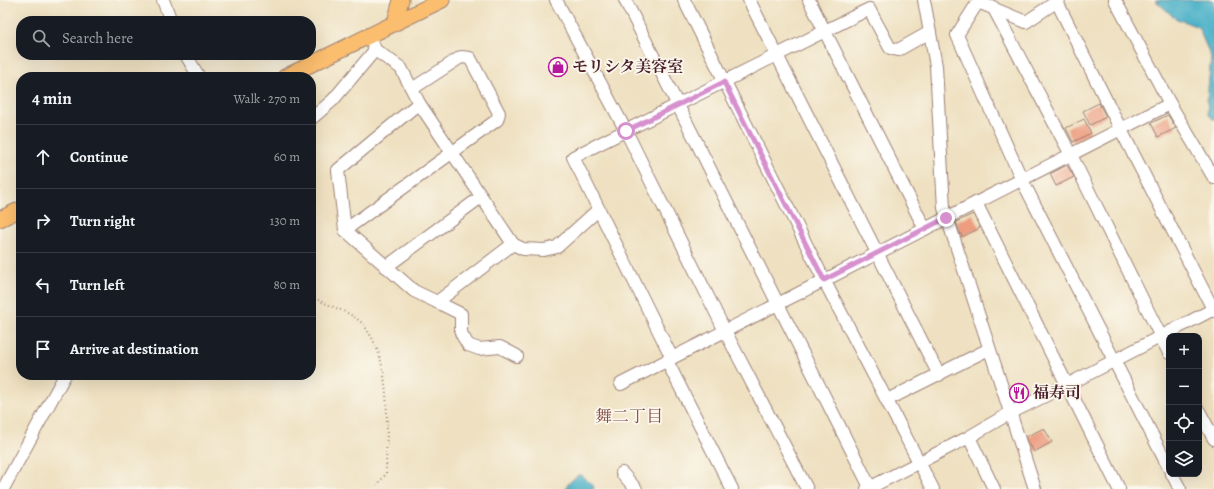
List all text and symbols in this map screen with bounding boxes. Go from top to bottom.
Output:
search box [16,16,316,60]
icon: search [30,27,52,49]
text: Search here [62,28,133,48]
shop icon: モリシタ美容室 [547,56,569,78]
place label: モリシタ美容室 [572,56,683,78]
text: 4 min [32,87,72,110]
text: Walk · 270 m [234,90,300,107]
route start [617,122,635,140]
icon: ahead [32,146,54,168]
text: Continue [70,147,128,167]
text: 60 m [274,148,300,165]
route end [937,209,955,227]
icon: right [32,210,54,232]
text: Turn right [70,211,135,231]
text: 130 m [270,212,300,229]
icon: left [32,274,54,296]
text: Turn left [70,275,125,295]
text: 80 m [273,276,300,293]
map controls [1166,333,1202,477]
button: + [1166,333,1202,369]
icon: arrive [32,338,54,360]
text: Arrive at destination [70,339,199,359]
button: − [1166,369,1202,405]
restaurant icon: 福寿司 [1008,382,1030,404]
place label: 福寿司 [1032,382,1081,404]
district label: 舞二丁目 [595,405,663,428]
button: locate [1166,405,1202,441]
button: layers [1166,441,1202,477]

